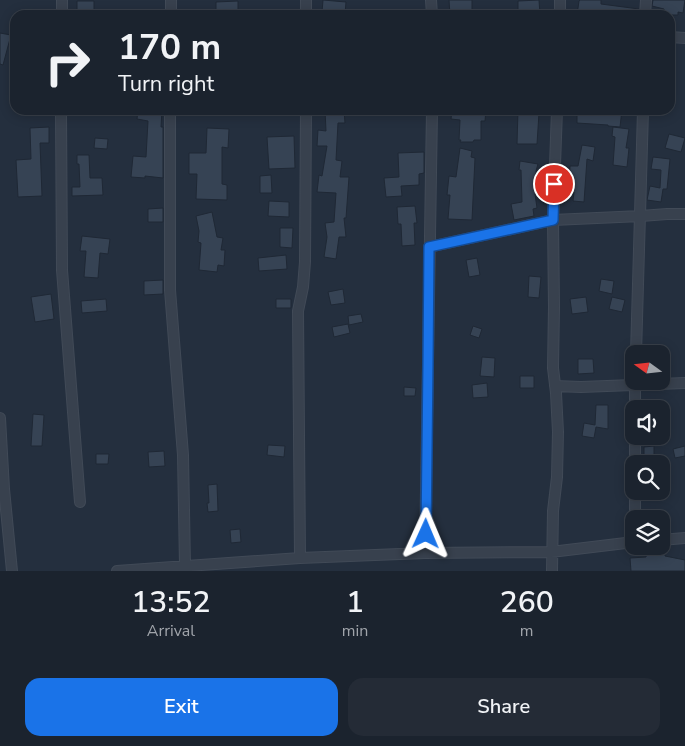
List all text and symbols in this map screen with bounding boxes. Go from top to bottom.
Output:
text: 170 m [118,24,221,71]
icon: right [35,30,100,95]
text: Turn right [118,69,214,99]
pin [533,163,575,205]
icon: arrive [540,170,568,198]
north arrow [625,345,670,390]
map controls [625,345,670,555]
button: sound [625,400,670,445]
button: search [625,455,670,500]
position arrow [399,507,451,559]
button: layers [625,510,670,555]
text: 13:52 [131,582,210,623]
text: 1 [346,582,364,623]
text: 260 [500,582,554,623]
text: Arrival [147,620,195,642]
text: min [342,620,368,642]
text: m [520,620,534,642]
button: Exit [25,678,338,736]
button: Share [348,678,660,736]

